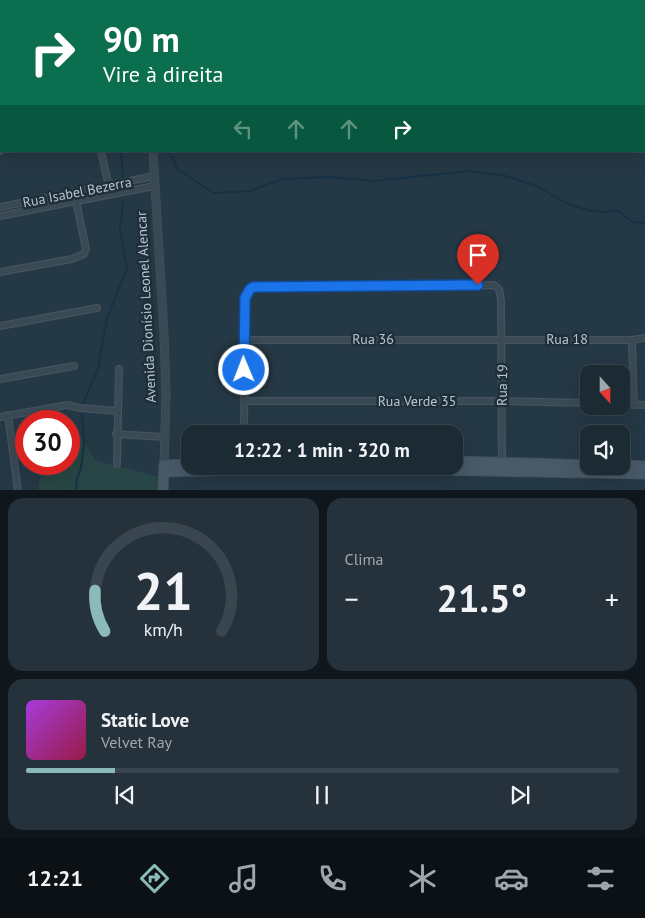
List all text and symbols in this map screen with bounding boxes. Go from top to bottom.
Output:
text: 90 m [103,16,180,62]
icon: right [20,20,85,85]
text: Vire à direita [103,60,223,88]
icon: left [229,115,257,143]
icon: ahead [282,115,310,143]
icon: ahead [335,115,363,143]
icon: right [388,115,416,143]
street label: Rua Isabel Bezerra [21,173,133,211]
street label: Avenida Dionísio Leonel Alencar [132,211,160,403]
pin [457,234,499,285]
icon: arrive [464,241,492,269]
street label: Rua 36 [352,330,394,348]
street label: Rua 18 [546,330,588,348]
position arrow [217,343,269,395]
street label: Rua 19 [493,364,511,406]
north arrow [580,365,630,415]
map controls [580,365,630,475]
street label: Rua Verde 35 [378,392,456,410]
speed limit sign: 30 [15,410,80,475]
button: sound [580,425,630,475]
text: 12:22 · 1 min · 320 m [234,438,410,462]
text: Clima [345,549,384,569]
text: 21 [134,557,193,624]
text: 21.5° [436,573,527,622]
text: − [345,580,359,617]
text: + [605,580,619,617]
text: km/h [144,618,183,641]
text: Static Love [101,708,189,732]
text: Velvet Ray [101,732,172,752]
icon: previous [111,781,139,809]
icon: pause [308,781,336,809]
icon: next [506,781,534,809]
icon: directions [137,861,172,896]
icon: music [226,861,261,896]
icon: phone [315,861,350,896]
icon: climate [405,861,440,896]
icon: car [494,861,529,896]
icon: filters [583,861,618,896]
text: 12:21 [27,864,83,892]

